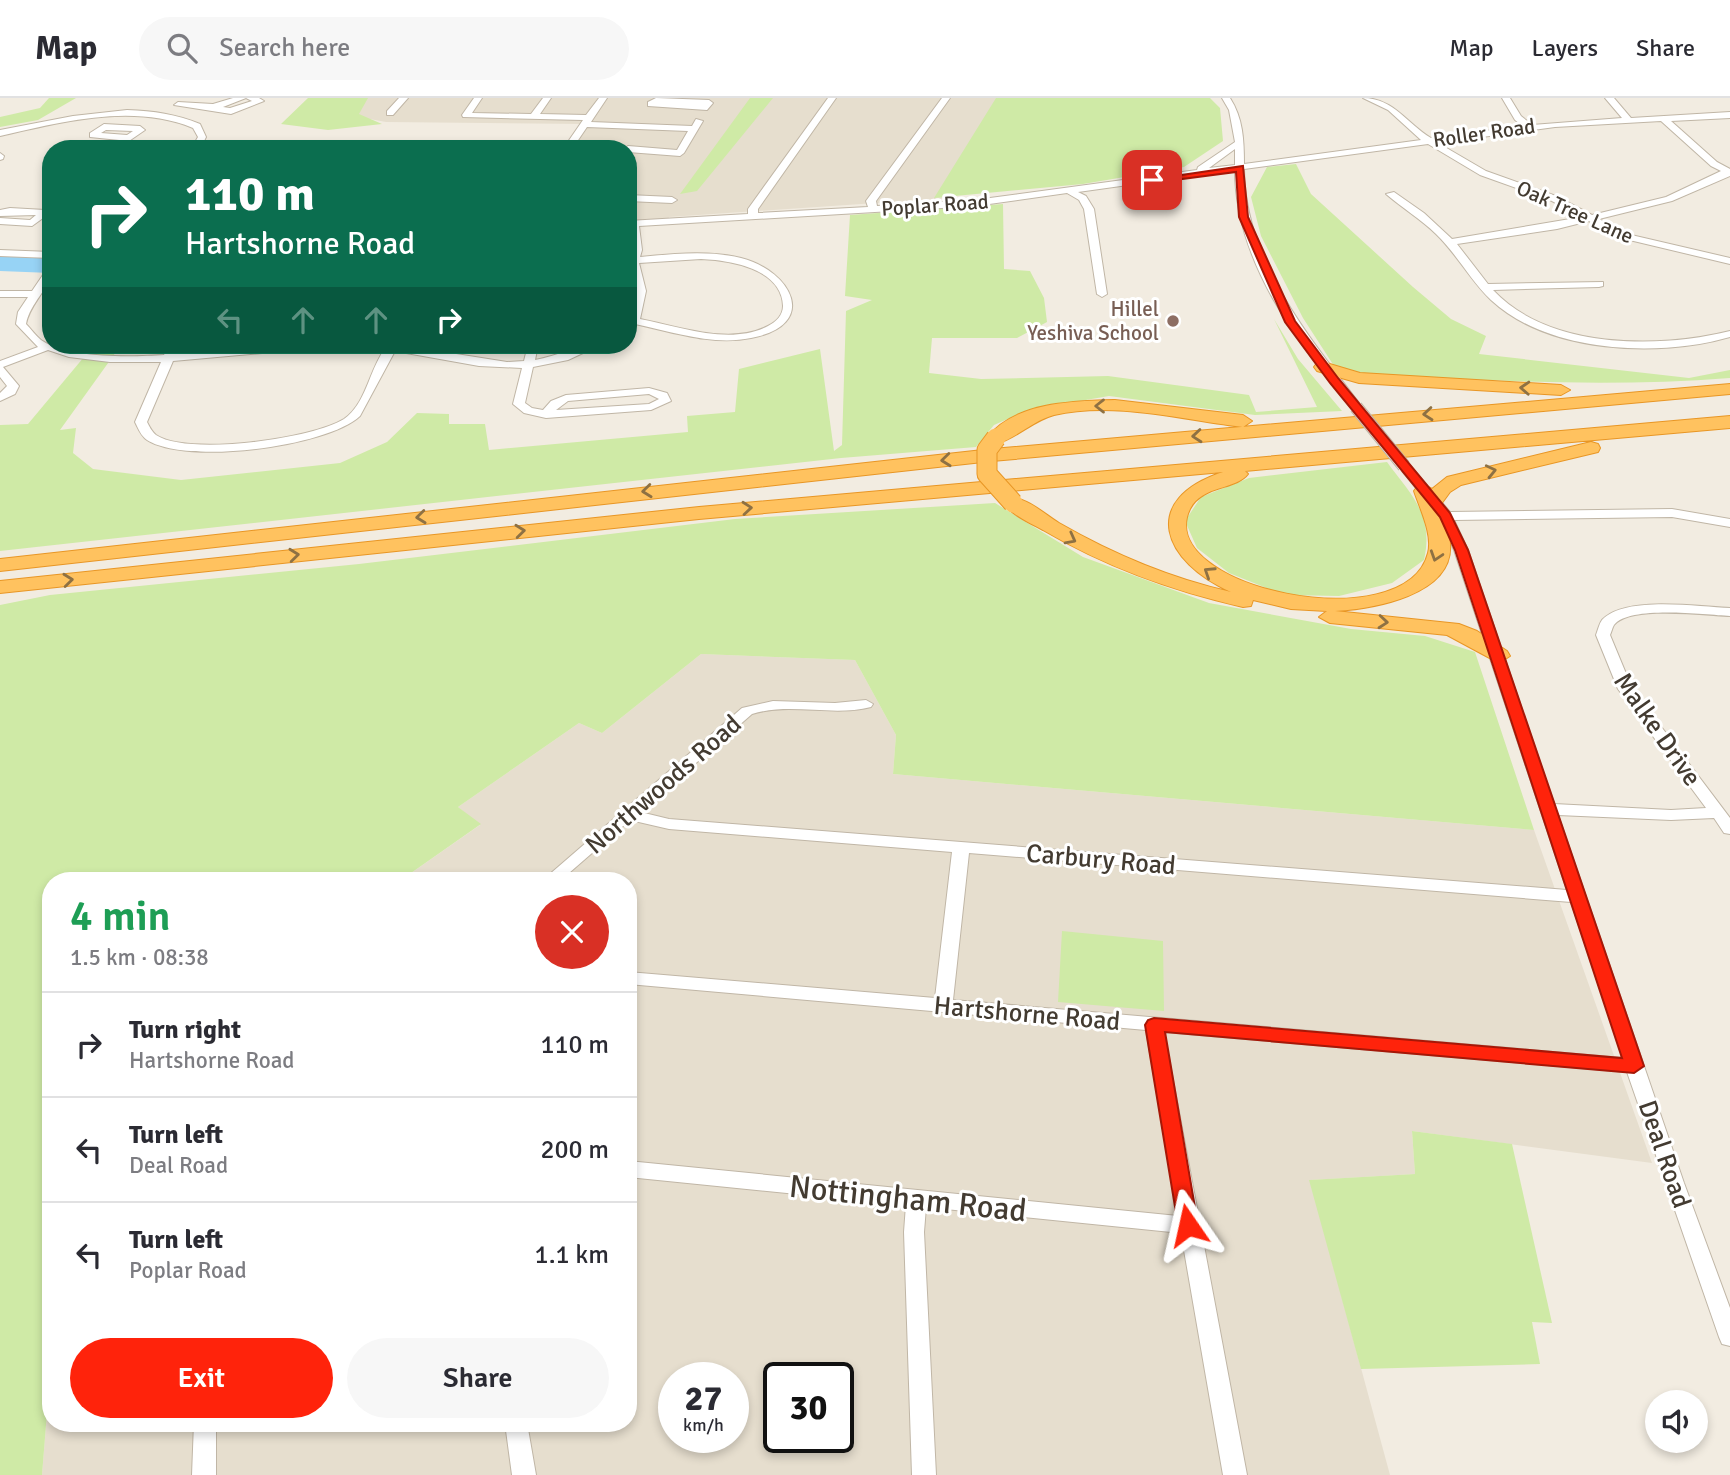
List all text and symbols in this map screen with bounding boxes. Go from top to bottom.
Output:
search box [139,17,629,80]
text: Map [35,28,97,69]
icon: search [163,29,201,67]
text: Search here [219,32,350,64]
text: Map [1449,33,1494,63]
text: Layers [1532,33,1598,63]
text: Share [1636,33,1695,63]
street label: Roller Road [1431,113,1537,153]
pin [1122,150,1182,210]
icon: arrive [1133,161,1171,199]
text: 110 m [185,164,315,224]
icon: right [70,168,161,259]
street label: Oak Tree Lane [1513,175,1637,249]
street label: Poplar Road [880,188,990,222]
text: Hartshorne Road [185,224,415,263]
place label: Hillel Yeshiva School [1027,296,1159,346]
icon: left [211,301,249,339]
icon: ahead [284,301,322,339]
icon: ahead [357,301,395,339]
icon: right [430,301,468,339]
marker: Hillel Yeshiva School [1165,313,1181,329]
one-way arrow [1520,381,1531,396]
one-way arrow [1094,398,1104,414]
one-way arrow [1423,406,1434,421]
one-way arrow [1192,428,1203,443]
one-way arrow [941,452,952,467]
one-way arrow [1485,465,1497,480]
one-way arrow [641,484,653,499]
one-way arrow [741,501,752,516]
one-way arrow [415,509,426,524]
one-way arrow [515,524,526,539]
one-way arrow [1064,531,1076,544]
one-way arrow [288,548,300,563]
one-way arrow [1430,550,1444,562]
one-way arrow [1204,568,1217,581]
one-way arrow [63,573,74,588]
one-way arrow [1378,614,1389,629]
street label: Malke Drive [1606,667,1708,793]
street label: Northwoods Road [579,708,748,861]
street label: Carbury Road [1025,838,1177,882]
text: 4 min [70,891,171,942]
button: close [535,895,609,969]
text: 1.5 km · 08:38 [70,943,209,972]
street label: Hartshorne Road [932,990,1122,1038]
text: Turn right [129,1014,241,1046]
icon: right [70,1026,108,1064]
text: 110 m [540,1029,609,1061]
text: Hartshorne Road [129,1046,295,1075]
street label: Deal Road [1631,1096,1697,1213]
text: Turn left [129,1119,223,1151]
icon: left [70,1131,108,1169]
text: 200 m [540,1134,609,1166]
text: Deal Road [129,1151,228,1180]
street label: Nottingham Road [787,1167,1029,1230]
position arrow [1151,1188,1225,1262]
text: Turn left [129,1224,223,1256]
icon: left [70,1236,108,1274]
text: 1.1 km [535,1239,609,1271]
text: Poplar Road [129,1256,247,1285]
button: Exit [70,1338,333,1418]
button: Share [347,1338,609,1418]
speed limit sign: 30 [763,1362,854,1453]
text: 27 [685,1377,722,1420]
map controls [1645,1390,1708,1453]
button: sound [1645,1390,1708,1453]
text: km/h [683,1414,724,1436]

